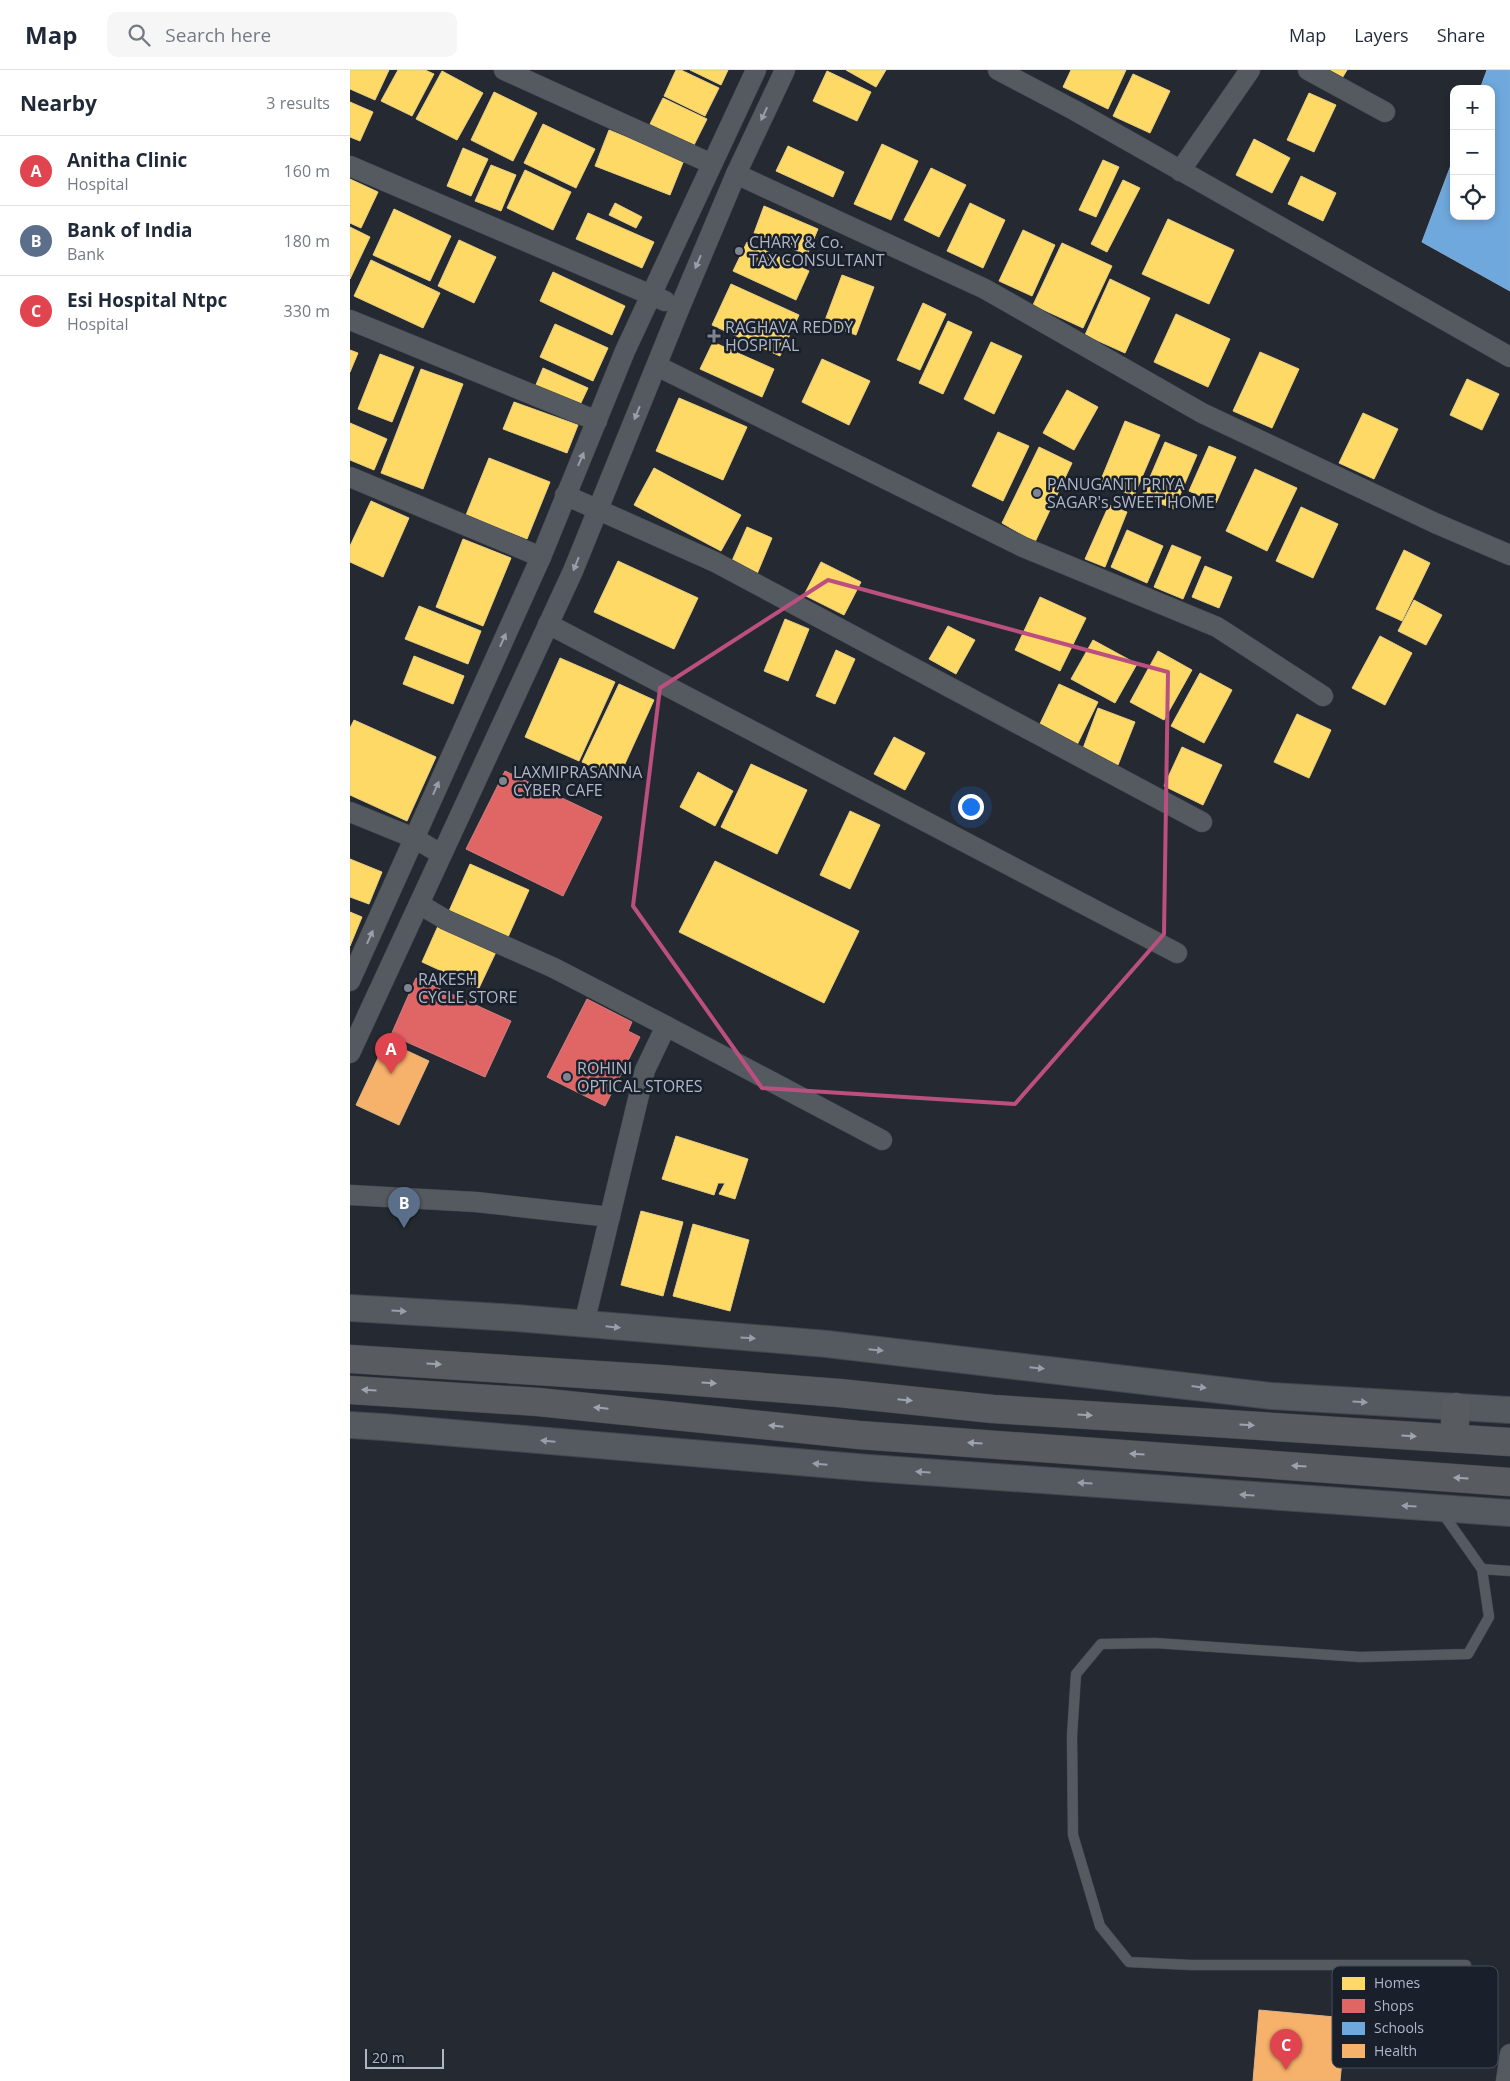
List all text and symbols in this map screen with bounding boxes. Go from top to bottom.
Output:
search box [107,12,457,57]
text: Map [25,18,77,51]
icon: search [125,21,153,49]
text: Search here [165,22,271,48]
text: Map [1289,23,1326,47]
text: Layers [1354,23,1409,47]
text: Share [1437,23,1485,47]
map controls [1450,85,1495,220]
button: + [1450,85,1495,130]
text: Nearby [20,89,97,117]
text: 3 results [266,92,330,114]
one-way arrow [760,107,768,121]
button: − [1450,130,1495,175]
text: Anitha Clinic [67,147,187,173]
text: A [30,160,42,182]
text: 160 m [284,160,330,182]
text: Hospital [67,173,129,195]
button: locate [1450,175,1495,220]
text: Bank of India [67,217,193,243]
text: B [31,230,41,252]
text: 180 m [284,230,330,252]
place label: CHARY & Co. TAX CONSULTANT [749,231,885,271]
text: Bank [67,243,104,265]
marker: CHARY & Co. TAX CONSULTANT [733,245,745,257]
one-way arrow [694,255,702,270]
text: Esi Hospital Ntpc [67,287,227,313]
text: C [31,300,41,322]
text: 330 m [284,300,330,322]
text: Hospital [67,313,129,335]
place label: RAGHAVA REDDY HOSPITAL [725,316,853,356]
marker: RAGHAVA REDDY HOSPITAL [707,329,721,343]
one-way arrow [633,406,641,420]
one-way arrow [578,452,586,466]
place label: PANUGANTI PRIYA SAGAR's SWEET HOME [1047,473,1215,513]
marker: PANUGANTI PRIYA SAGAR's SWEET HOME [1031,487,1043,499]
one-way arrow [572,557,580,571]
one-way arrow [500,633,508,647]
place label: LAXMIPRASANNA CYBER CAFE [513,761,643,801]
marker: LAXMIPRASANNA CYBER CAFE [497,775,509,787]
one-way arrow [433,781,441,795]
your location [958,794,984,820]
one-way arrow [366,930,374,944]
place label: RAKESH CYCLE STORE [418,968,517,1008]
marker: RAKESH CYCLE STORE [402,982,414,994]
pin: A [375,1033,407,1074]
place label: ROHINI OPTICAL STORES [577,1057,703,1097]
marker: ROHINI OPTICAL STORES [561,1071,573,1083]
pin: B [388,1187,420,1228]
one-way arrow [391,1307,407,1315]
one-way arrow [605,1323,621,1331]
one-way arrow [740,1335,756,1343]
one-way arrow [868,1346,884,1354]
one-way arrow [426,1360,442,1368]
one-way arrow [1030,1364,1046,1372]
one-way arrow [702,1379,718,1387]
one-way arrow [1191,1383,1207,1391]
one-way arrow [361,1386,377,1394]
one-way arrow [898,1396,914,1404]
one-way arrow [1353,1398,1369,1406]
one-way arrow [592,1404,608,1412]
one-way arrow [1077,1411,1093,1419]
one-way arrow [768,1422,784,1430]
one-way arrow [1239,1422,1255,1430]
one-way arrow [1401,1432,1417,1440]
one-way arrow [540,1436,556,1444]
one-way arrow [967,1438,983,1446]
one-way arrow [1129,1450,1145,1458]
one-way arrow [812,1460,828,1468]
one-way arrow [1291,1461,1307,1469]
one-way arrow [914,1468,930,1476]
one-way arrow [1453,1474,1469,1482]
one-way arrow [1077,1479,1093,1487]
one-way arrow [1239,1490,1255,1498]
one-way arrow [1401,1502,1417,1510]
legend [1332,1966,1498,2068]
text: Homes [1374,1973,1421,1992]
text: Shops [1374,1996,1414,2015]
text: Schools [1374,2018,1424,2037]
pin: C [1270,2029,1302,2070]
text: Health [1374,2041,1417,2060]
scale bar [365,2046,444,2069]
text: 20 m [372,2048,405,2067]

